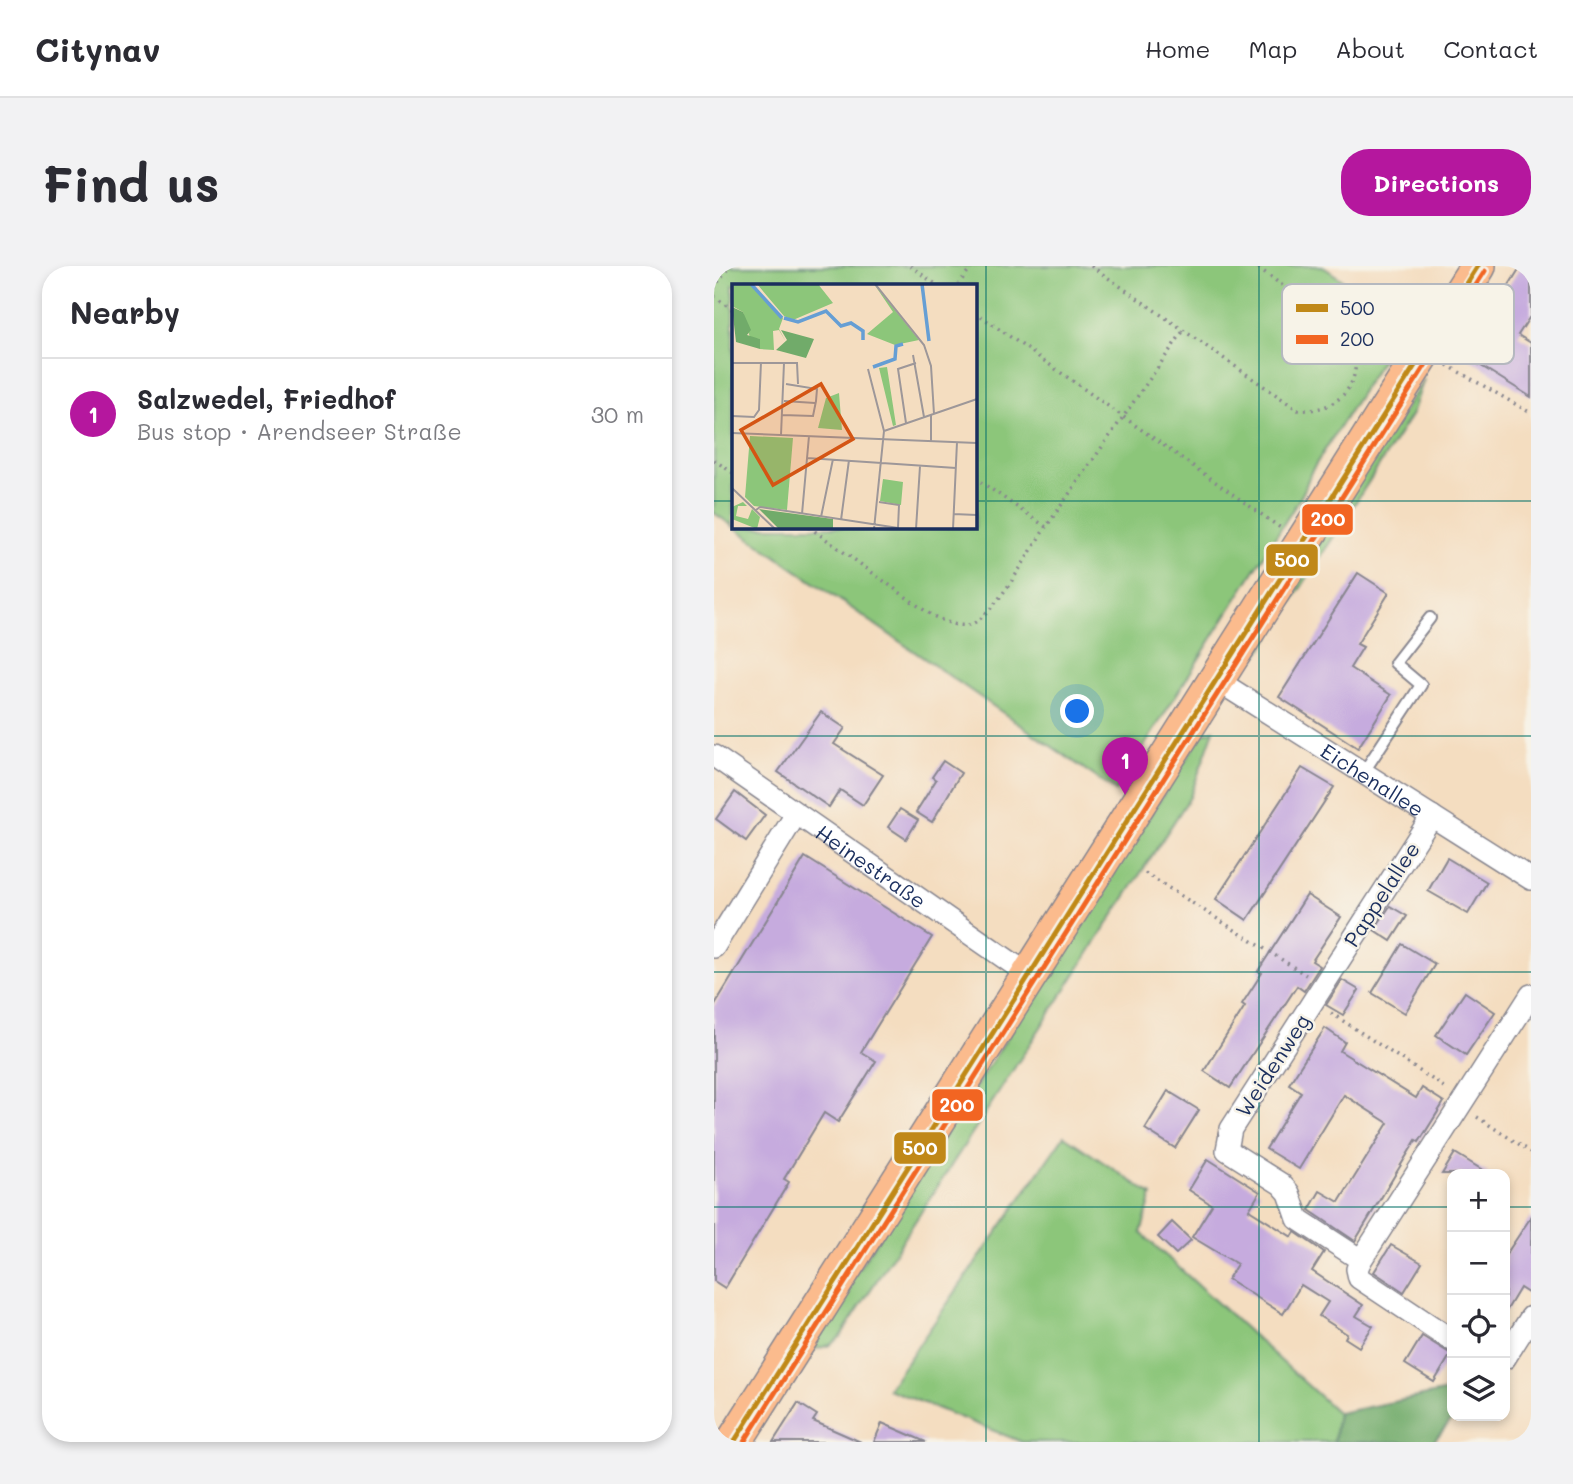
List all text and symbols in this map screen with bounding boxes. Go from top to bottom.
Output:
text: Citynav [35,27,160,70]
text: Home [1145,33,1210,64]
text: Map [1248,33,1297,64]
text: About [1335,33,1405,64]
text: Contact [1443,33,1538,64]
button: Directions [1341,149,1531,216]
text: Find us [42,151,220,214]
inset map [732,284,976,528]
legend [1282,284,1514,364]
text: Nearby [70,292,180,332]
text: 500 [1340,295,1375,320]
text: 200 [1340,326,1374,351]
text: Salzwedel, Friedhof [137,382,396,416]
text: 1 [88,399,98,429]
text: 30 m [591,399,644,429]
text: Bus stop · Arendseer Straße [137,416,462,446]
line badge: 200 [1301,503,1354,536]
text: 200 [1310,506,1346,531]
line badge: 500 [1265,543,1319,577]
text: 500 [1274,547,1310,572]
your location [1060,694,1094,728]
street label: Eichenallee [1316,736,1430,822]
pin: 1 [1102,737,1148,795]
street label: Heinestraße [811,818,932,913]
street label: Pappelallee [1337,836,1425,952]
street label: Weidenweg [1229,1008,1315,1122]
line badge: 200 [931,1088,984,1122]
text: 200 [939,1092,975,1117]
line badge: 500 [893,1131,947,1165]
text: 500 [902,1135,938,1160]
map controls [1447,1169,1510,1421]
button: + [1447,1169,1510,1232]
button: − [1447,1232,1510,1295]
button: locate [1447,1295,1510,1358]
button: layers [1447,1358,1510,1421]

